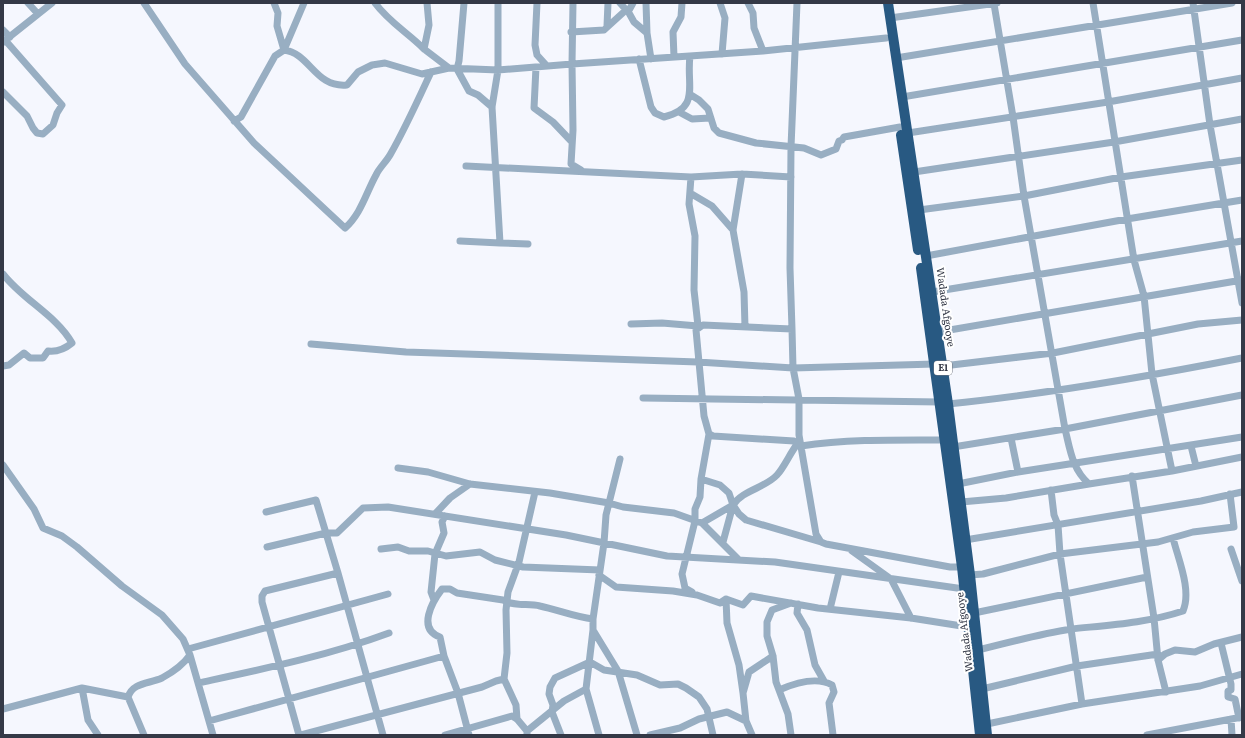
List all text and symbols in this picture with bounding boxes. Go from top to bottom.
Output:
street label: Wadada Afgooye [934,266,959,348]
road number: E1 [934,361,952,375]
street label: Wadada Afgooye [951,591,976,673]

